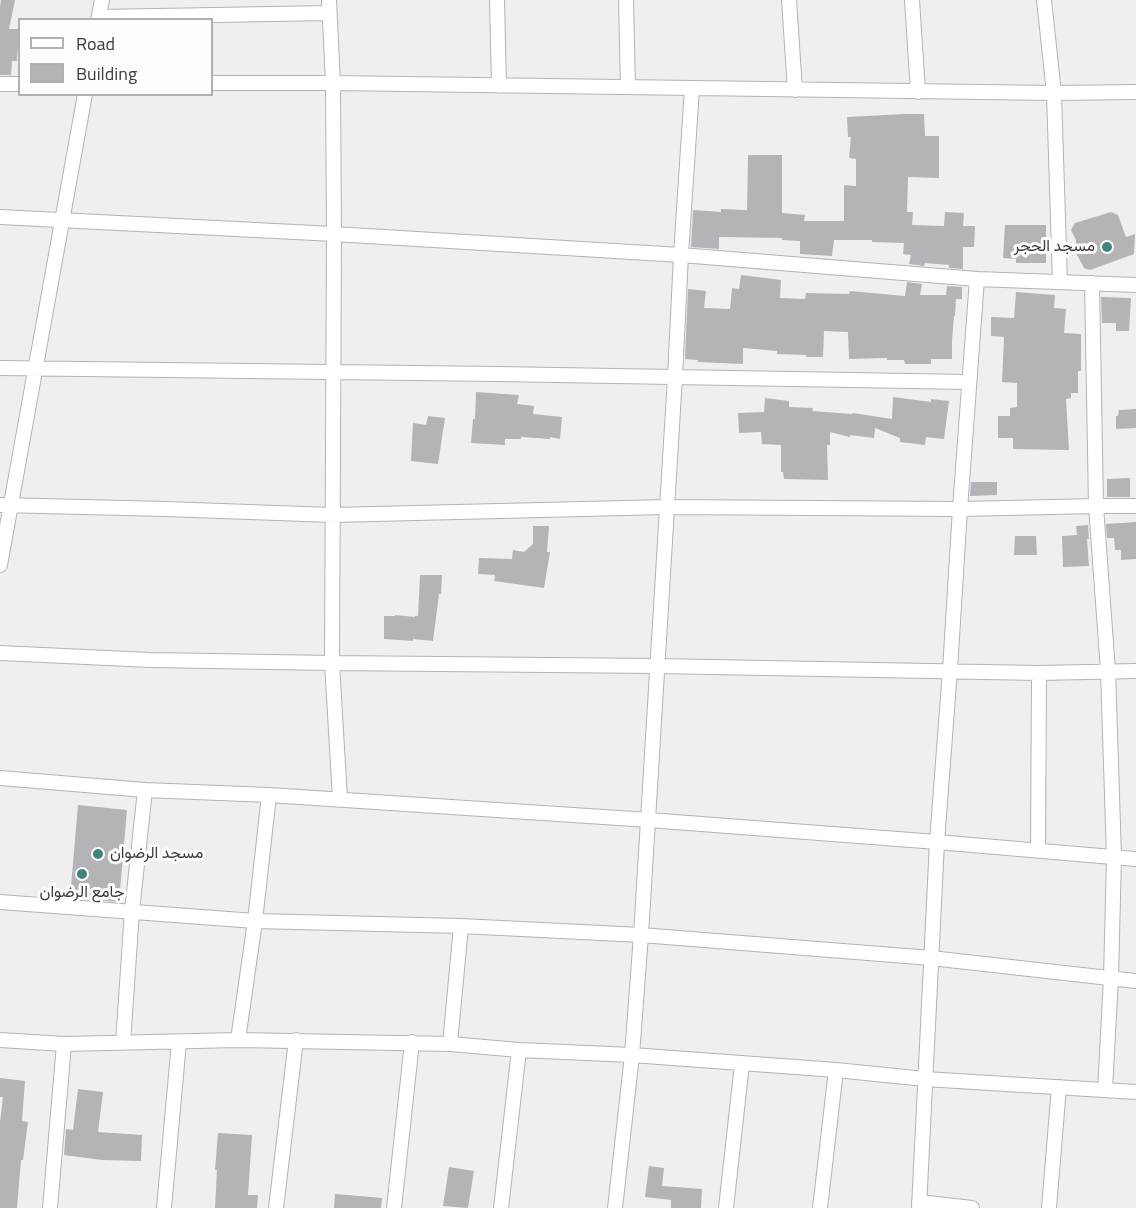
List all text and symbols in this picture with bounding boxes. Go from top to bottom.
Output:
legend [18,18,213,96]
text: Road [76,30,115,57]
text: Building [76,60,137,87]
place label: مسجد الحجر [1014,237,1095,257]
marker: مسجد الحجر [1100,240,1114,254]
place label: مسجد الرضوان [110,844,203,864]
marker: مسجد الرضوان [91,847,105,861]
marker: جامع الرضوان [75,867,89,881]
place label: جامع الرضوان [40,883,124,903]

